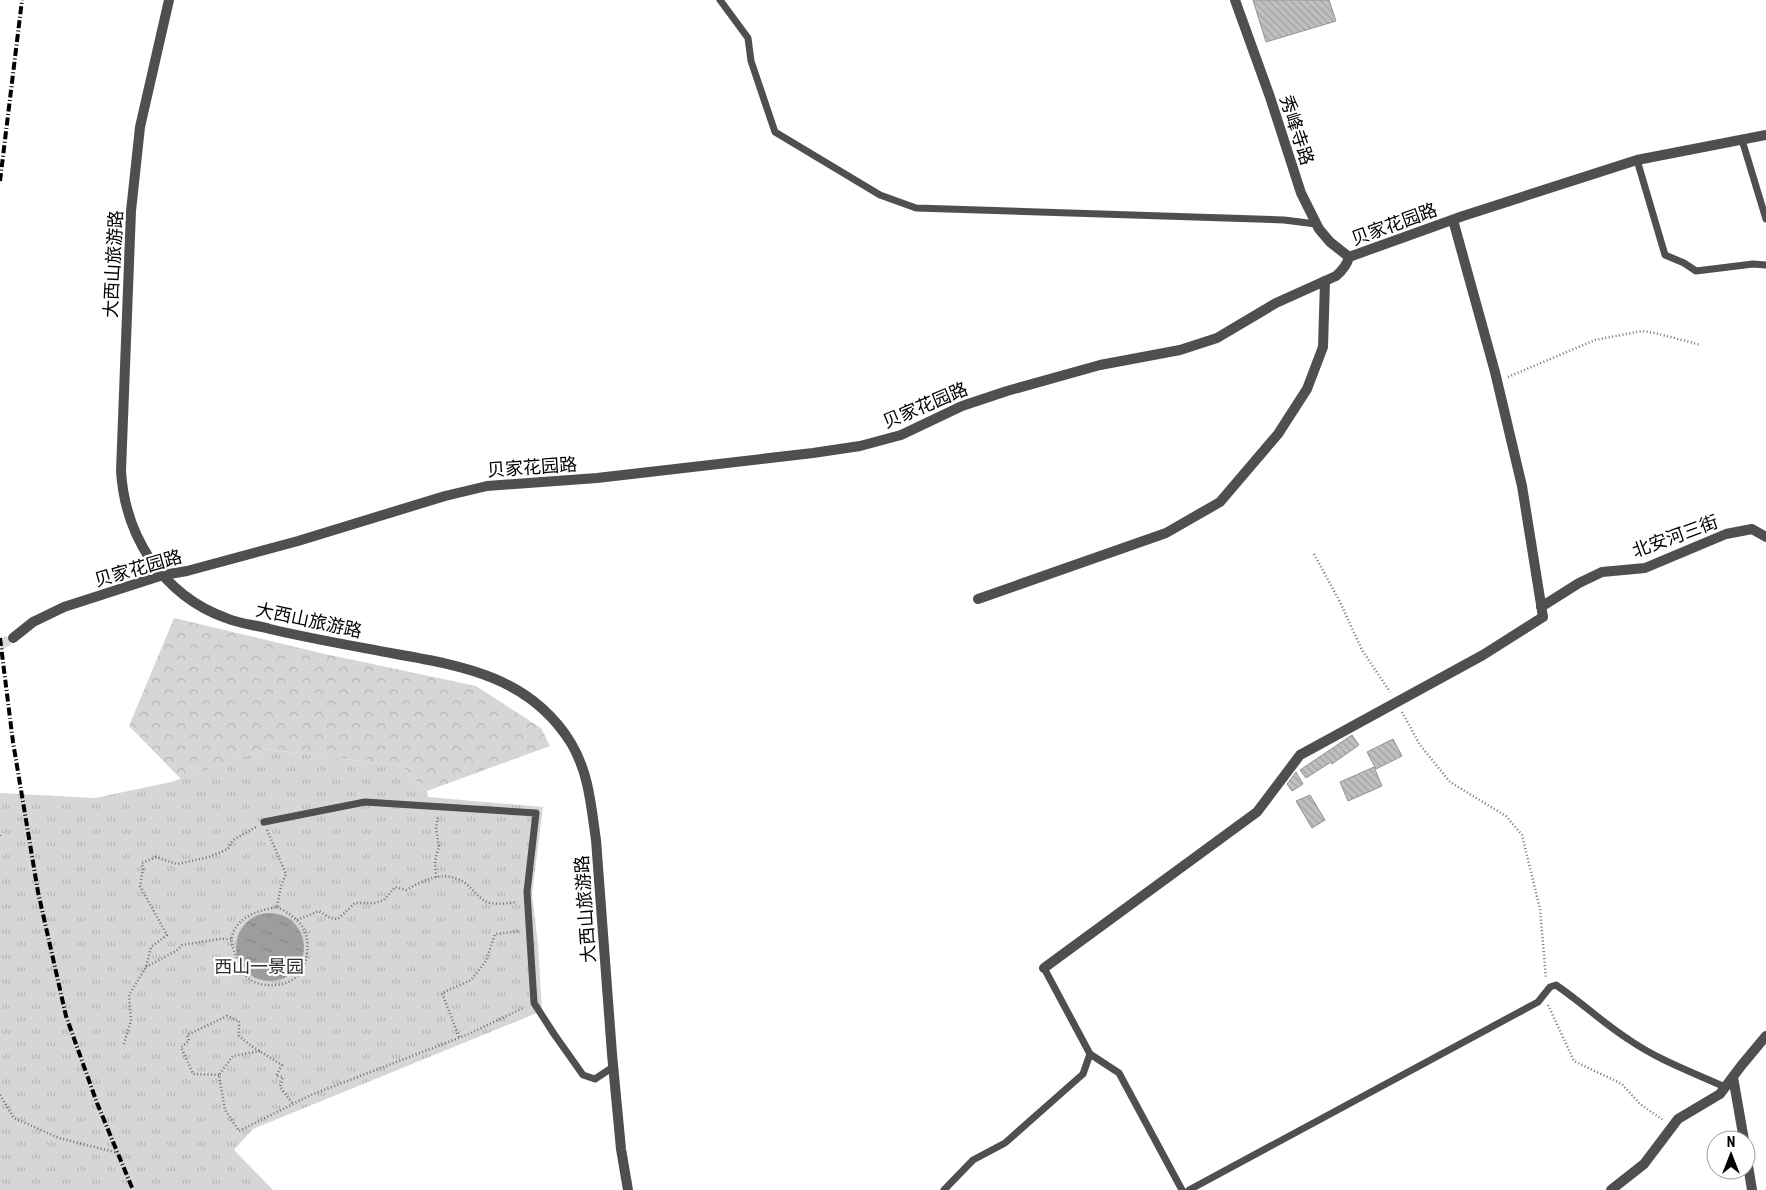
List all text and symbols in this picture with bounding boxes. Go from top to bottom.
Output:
street label: 秀峰寺路 [1276,93,1318,167]
street label: 贝家花园路 [1348,199,1440,249]
street label: 大西山旅游路 [100,210,126,318]
street label: 贝家花园路 [879,378,971,432]
street label: 贝家花园路 [486,453,578,481]
street label: 北安河三街 [1629,511,1721,561]
street label: 贝家花园路 [92,546,184,590]
street label: 大西山旅游路 [254,599,364,641]
street label: 大西山旅游路 [571,854,599,964]
park label: 西山一景园 [214,956,304,977]
north arrow [1706,1130,1756,1180]
text: N [1727,1134,1735,1150]

